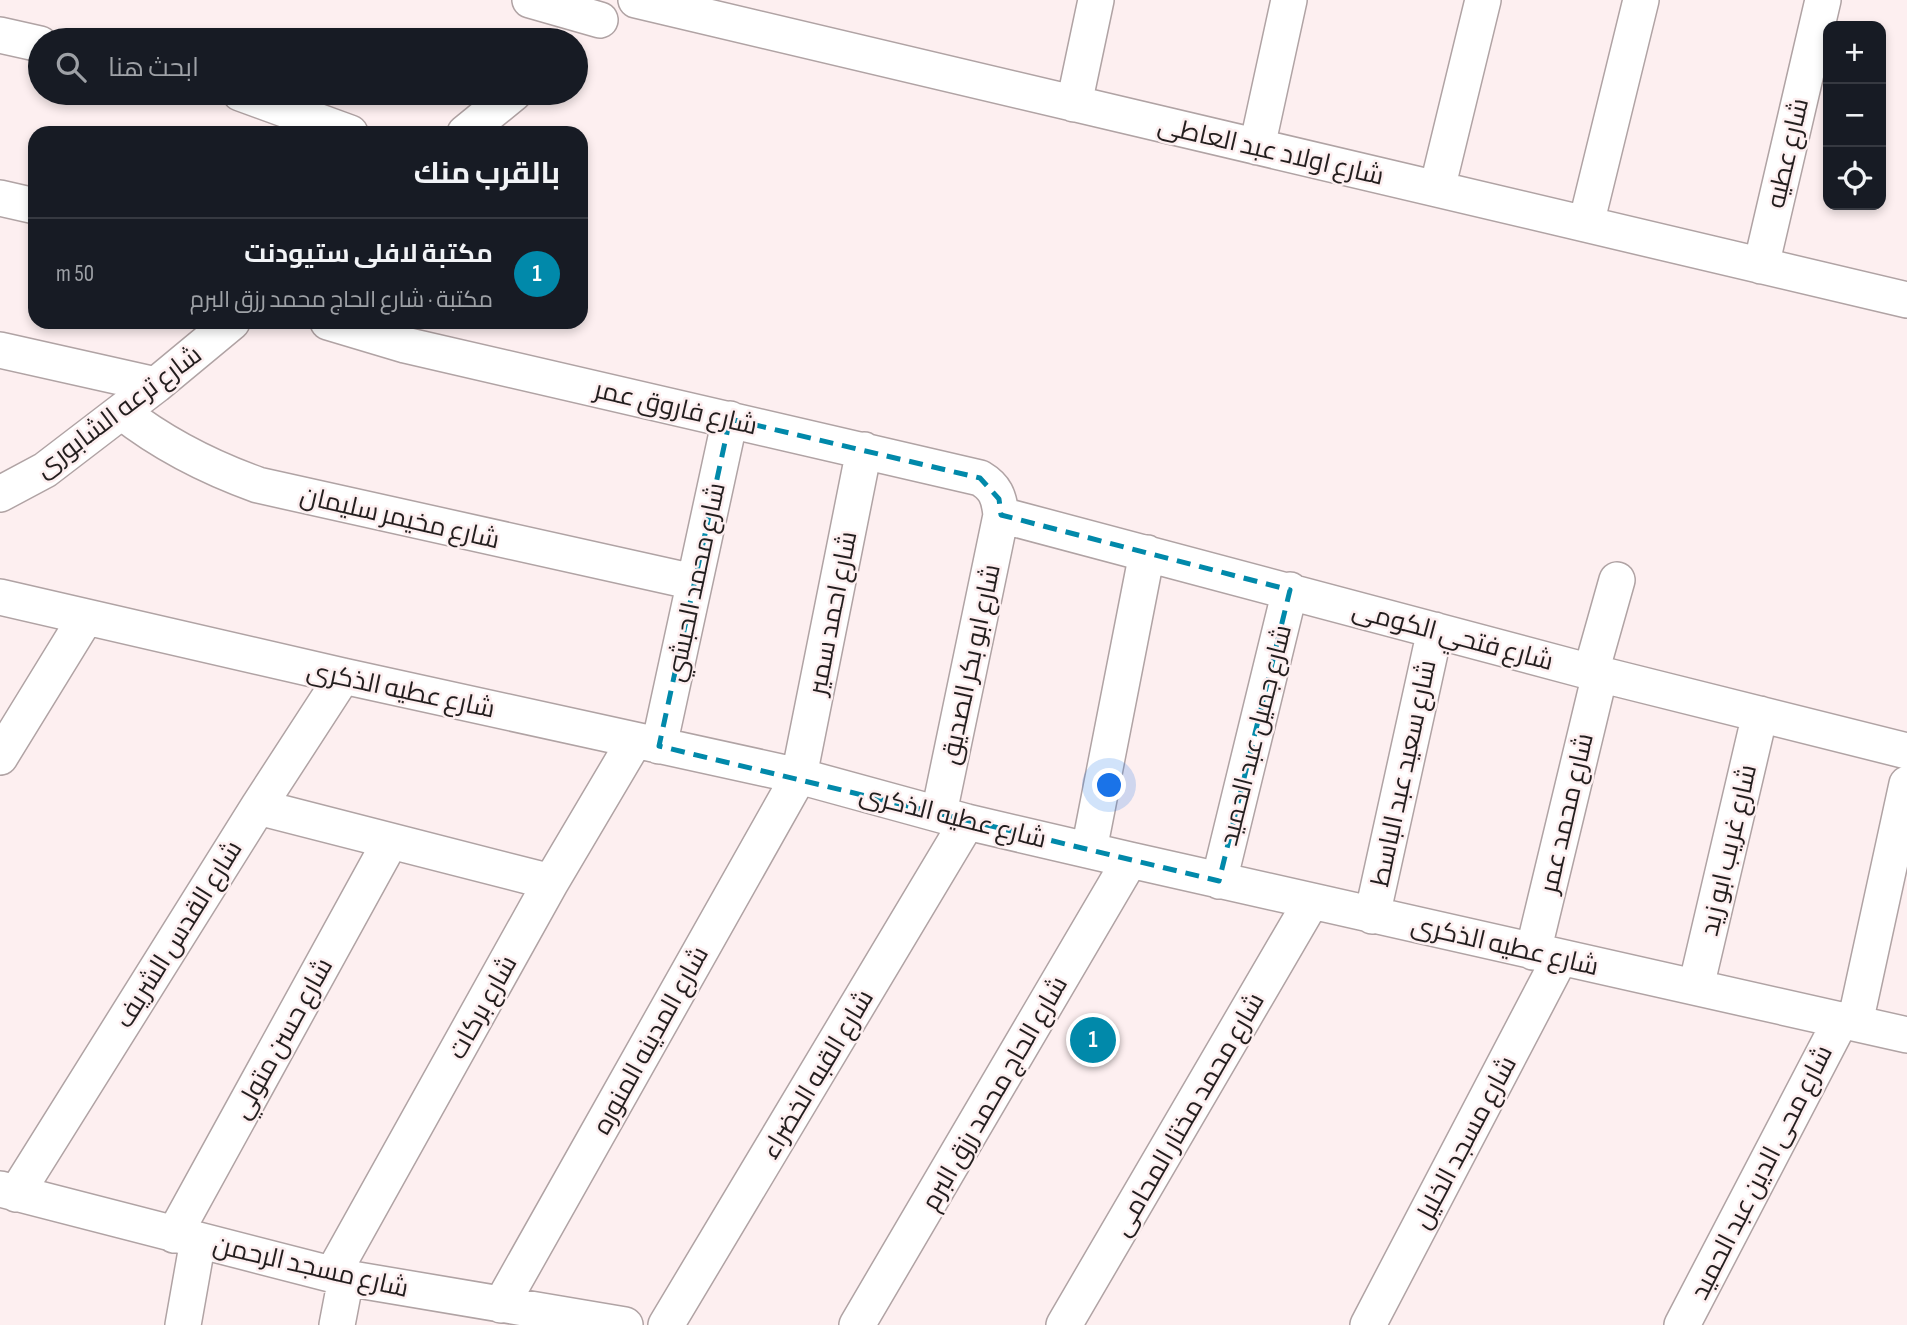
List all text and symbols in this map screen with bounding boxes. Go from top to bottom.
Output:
map controls [1823,21,1886,210]
button: + [1823,21,1886,84]
search box [28,28,588,105]
icon: search [52,48,90,86]
text: ابحث هنا [108,53,199,84]
button: − [1823,84,1886,147]
street label: شارع عطيه [1761,95,1816,211]
street label: شارع اولاد عبد العاطى [1155,110,1387,193]
button: locate [1823,147,1886,210]
text: بالقرب منك [414,156,560,192]
text: مكتبة لافلى ستيودنت [244,239,493,270]
text: 50 m [56,260,94,288]
text: 1 [532,260,542,288]
text: مكتبة · شارع الحاج محمد رزق البرم [190,286,493,314]
street label: شارع ترعه الشابورى [30,340,208,485]
street label: شارع فاروق عمر [589,374,760,442]
street label: شارع مخيمر سليمان [297,480,502,556]
street label: شارع محمد الحبشي [660,480,735,685]
street label: شارع احمد سمير [802,529,865,700]
street label: شارع ابو بكر الصديق [935,561,1008,767]
street label: شارع فتحي الكومى [1348,595,1556,682]
street label: شارع جميل عبد الحميد [1214,622,1299,849]
street label: شارع عطيه الذكرى [304,655,498,726]
street label: شارع سعيد عبد الباسط [1365,657,1444,890]
street label: شارع محمد عمر [1534,730,1601,898]
street label: شارع غريب ابو زيد [1695,762,1764,939]
your location [1092,768,1126,802]
street label: شارع عطيه الذكرى [856,779,1049,856]
street label: شارع القدس الشريف [109,835,249,1034]
street label: شارع عطيه الذكرى [1408,910,1601,983]
street label: شارع المدينه المنوره [587,941,716,1140]
street label: شارع بركات [442,950,524,1065]
street label: شارع حسن متولي [226,953,344,1126]
street label: شارع الحاج محمد رزق البرم [916,971,1076,1217]
street label: شارع القبه الخضراء [756,984,881,1165]
street label: شارع محمد مختار المحامى [1107,988,1272,1242]
pin: 1 [1070,1014,1116,1066]
street label: شارع محى الدين عبد الحميد [1685,1040,1840,1305]
street label: شارع مسجد الخليل [1407,1051,1524,1234]
street label: شارع مسجد الرحمن [210,1230,411,1305]

